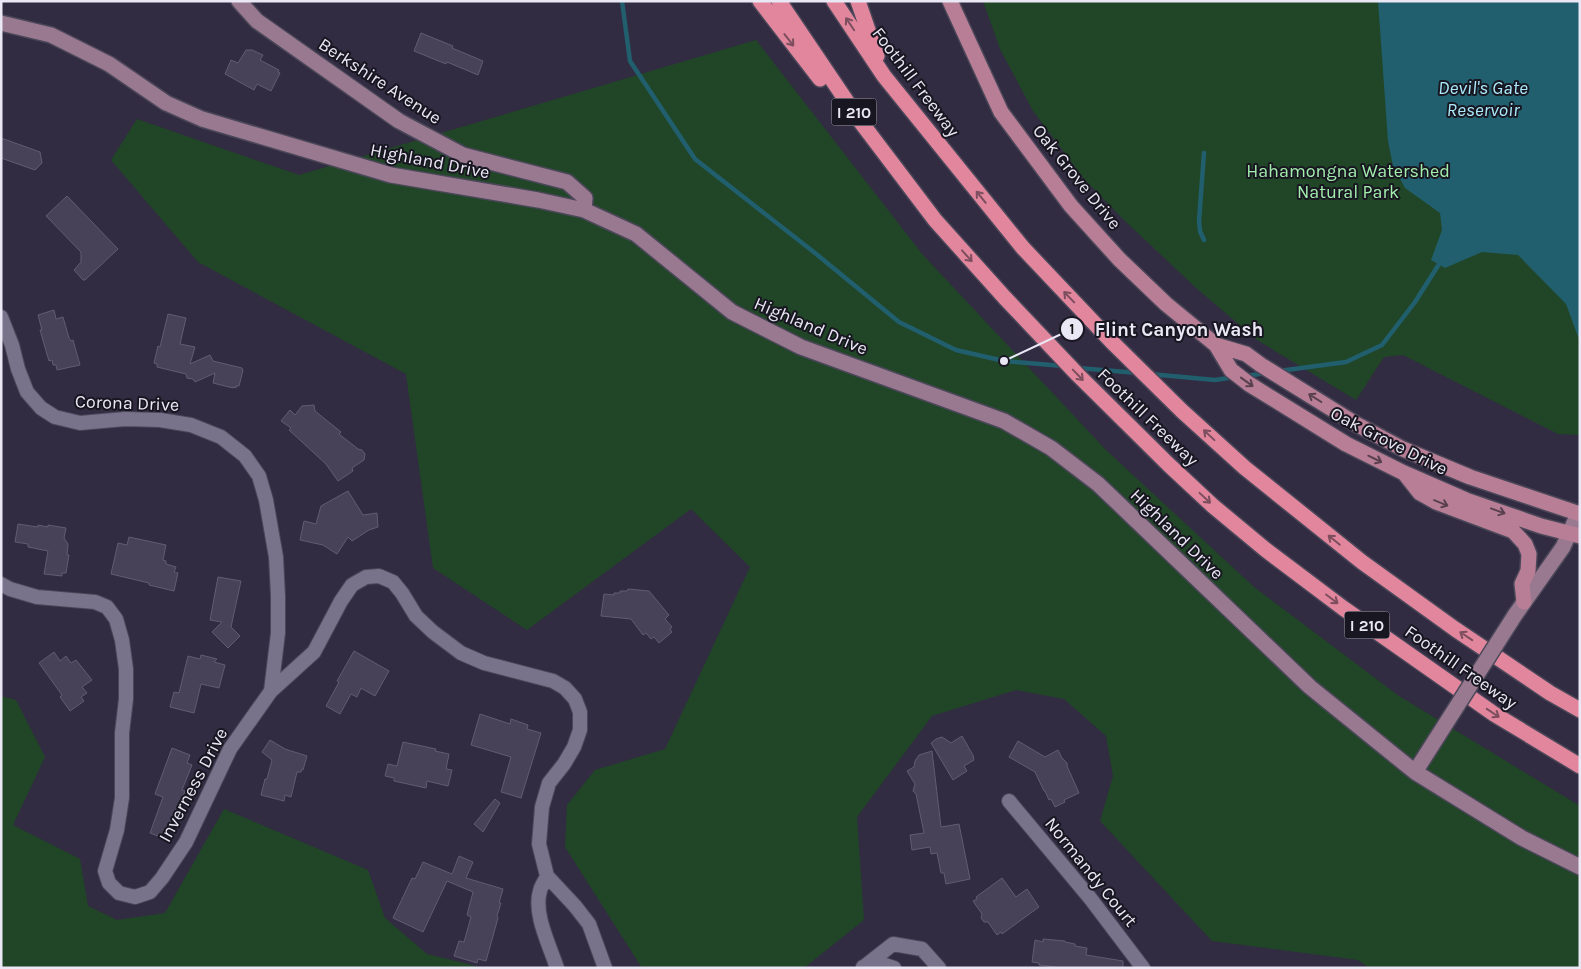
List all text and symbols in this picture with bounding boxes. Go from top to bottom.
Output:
one-way arrow [844,17,855,31]
street label: Foothill Freeway [868,23,965,142]
street label: Berkshire Avenue [314,33,446,129]
one-way arrow [784,33,795,46]
water label: Devil's Gate Reservoir [1438,77,1528,121]
road number: I 210 [832,98,876,125]
street label: Oak Grove Drive [1028,120,1126,234]
street label: Highland Drive [368,139,492,183]
park label: Hahamongna Watershed Natural Park [1246,160,1450,203]
one-way arrow [976,190,987,203]
one-way arrow [961,250,973,263]
one-way arrow [1063,290,1075,303]
street label: Highland Drive [751,292,871,360]
callout: Flint Canyon Wash [1059,312,1273,346]
text: Flint Canyon Wash [1095,319,1263,341]
text: 1 [1069,320,1075,338]
street label: Foothill Freeway [1093,363,1203,471]
one-way arrow [1072,369,1084,381]
one-way arrow [1240,377,1254,387]
street label: Corona Drive [74,390,180,416]
one-way arrow [1308,393,1322,404]
street label: Oak Grove Drive [1327,402,1451,480]
one-way arrow [1203,430,1216,441]
one-way arrow [1367,455,1382,464]
street label: Highland Drive [1126,484,1228,584]
one-way arrow [1198,492,1211,504]
one-way arrow [1433,499,1448,508]
one-way arrow [1490,507,1505,516]
one-way arrow [1328,535,1341,546]
one-way arrow [1325,594,1338,605]
road number: I 210 [1344,612,1390,638]
street label: Foothill Freeway [1401,620,1522,714]
one-way arrow [1459,631,1473,641]
one-way arrow [1486,708,1500,718]
street label: Inverness Drive [154,724,232,846]
street label: Normandy Court [1040,813,1142,931]

